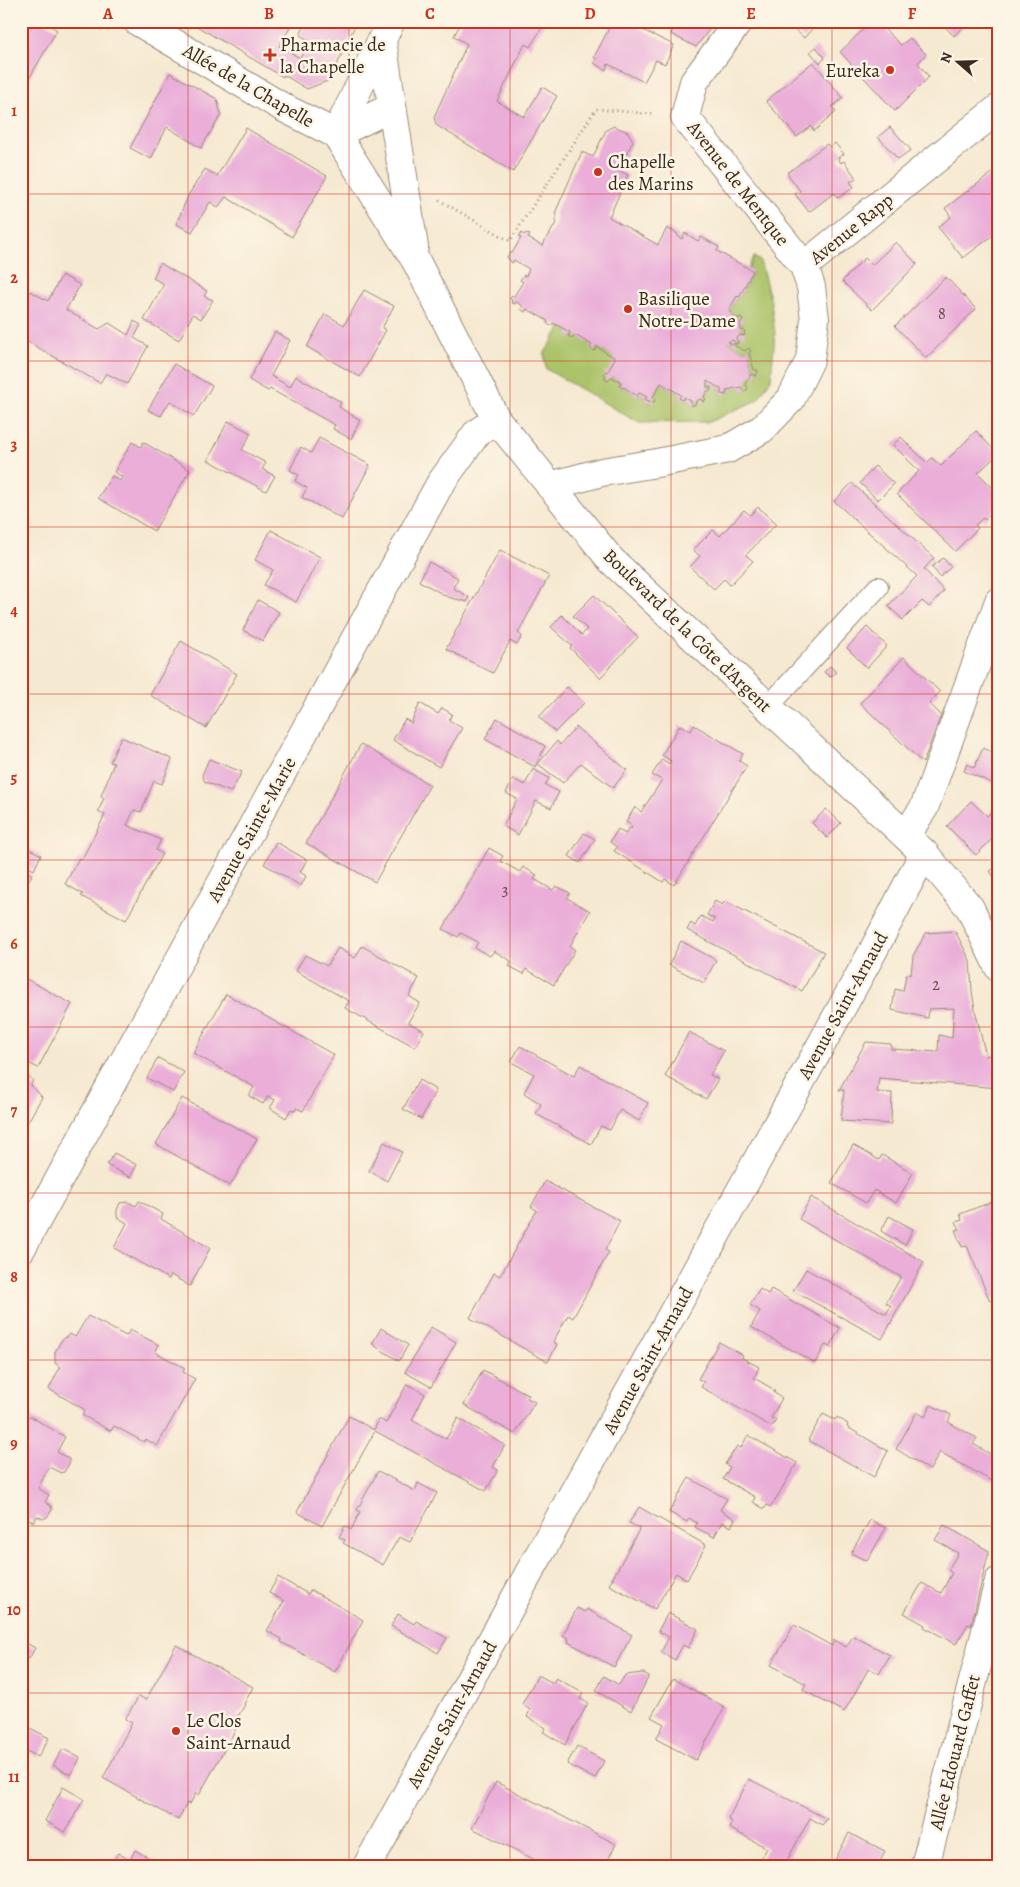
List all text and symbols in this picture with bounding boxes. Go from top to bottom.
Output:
text: A [102,3,114,25]
text: B [264,3,274,25]
text: C [425,3,435,25]
text: D [584,3,596,25]
text: E [746,3,756,25]
text: F [908,3,917,25]
place label: Pharmacie de la Chapelle [280,32,386,80]
street label: Allée de la Chapelle [177,37,319,134]
north arrow [932,38,982,88]
marker: Pharmacie de la Chapelle [264,49,276,61]
text: N [936,50,957,66]
place label: Eureka [825,58,880,84]
marker: Eureka [884,64,896,76]
text: 1 [11,100,17,122]
street label: Avenue de Mentque [680,115,795,252]
place label: Chapelle des Marins [608,149,694,197]
marker: Chapelle des Marins [592,166,604,178]
street label: Avenue Rapp [804,187,899,271]
text: 2 [10,267,18,289]
place label: Basilique Notre-Dame [638,286,736,334]
marker: Basilique Notre-Dame [622,303,634,315]
house number: 8 [938,303,946,325]
text: 3 [11,434,18,456]
street label: Boulevard de la Côte d'Argent [597,543,778,718]
text: 4 [10,600,18,622]
street label: Avenue Sainte-Marie [201,752,303,908]
text: 5 [11,767,18,789]
house number: 3 [502,879,508,901]
street label: Avenue Saint-Arnaud [791,926,895,1085]
text: 6 [10,933,18,955]
house number: 2 [932,974,940,996]
text: 7 [11,1100,18,1122]
text: 8 [10,1266,18,1288]
street label: Avenue Saint-Arnaud [596,1281,700,1440]
text: 9 [10,1433,18,1455]
text: 10 [7,1599,21,1621]
street label: Avenue Saint-Arnaud [400,1635,504,1794]
street label: Allée Edouard Gaffet [923,1672,987,1834]
place label: Le Clos Saint-Arnaud [186,1708,291,1756]
marker: Le Clos Saint-Arnaud [170,1725,182,1737]
text: 11 [8,1766,20,1788]

